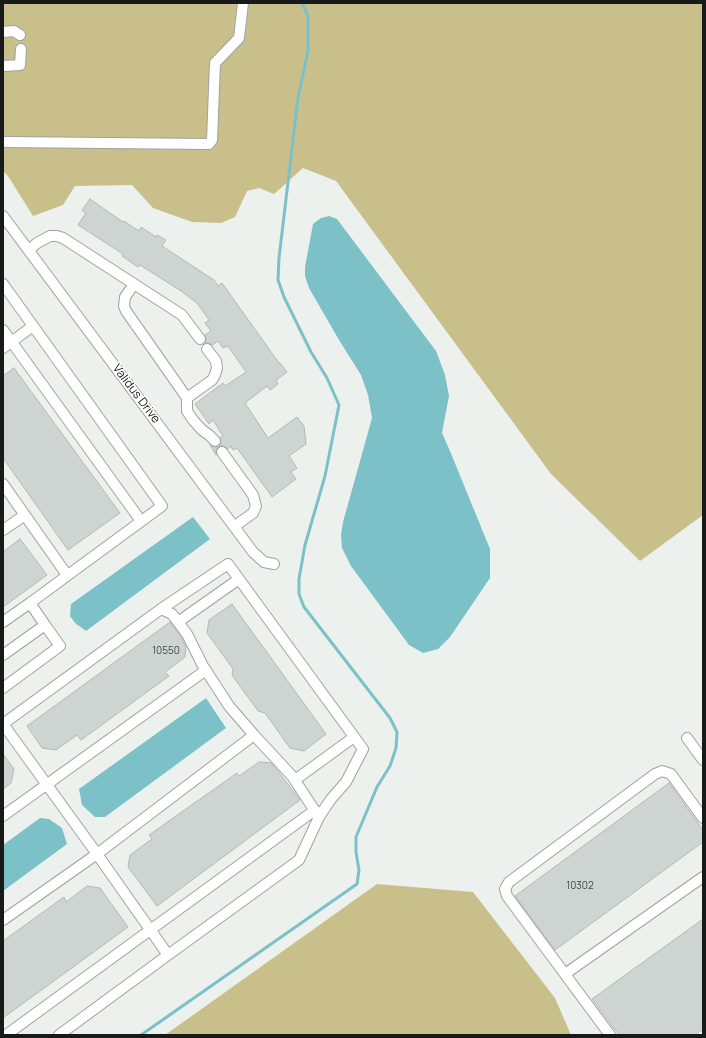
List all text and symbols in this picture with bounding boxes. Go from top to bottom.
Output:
street label: Validus Drive [109,362,163,426]
house number: 10550 [152,645,180,657]
house number: 10302 [566,880,594,892]

